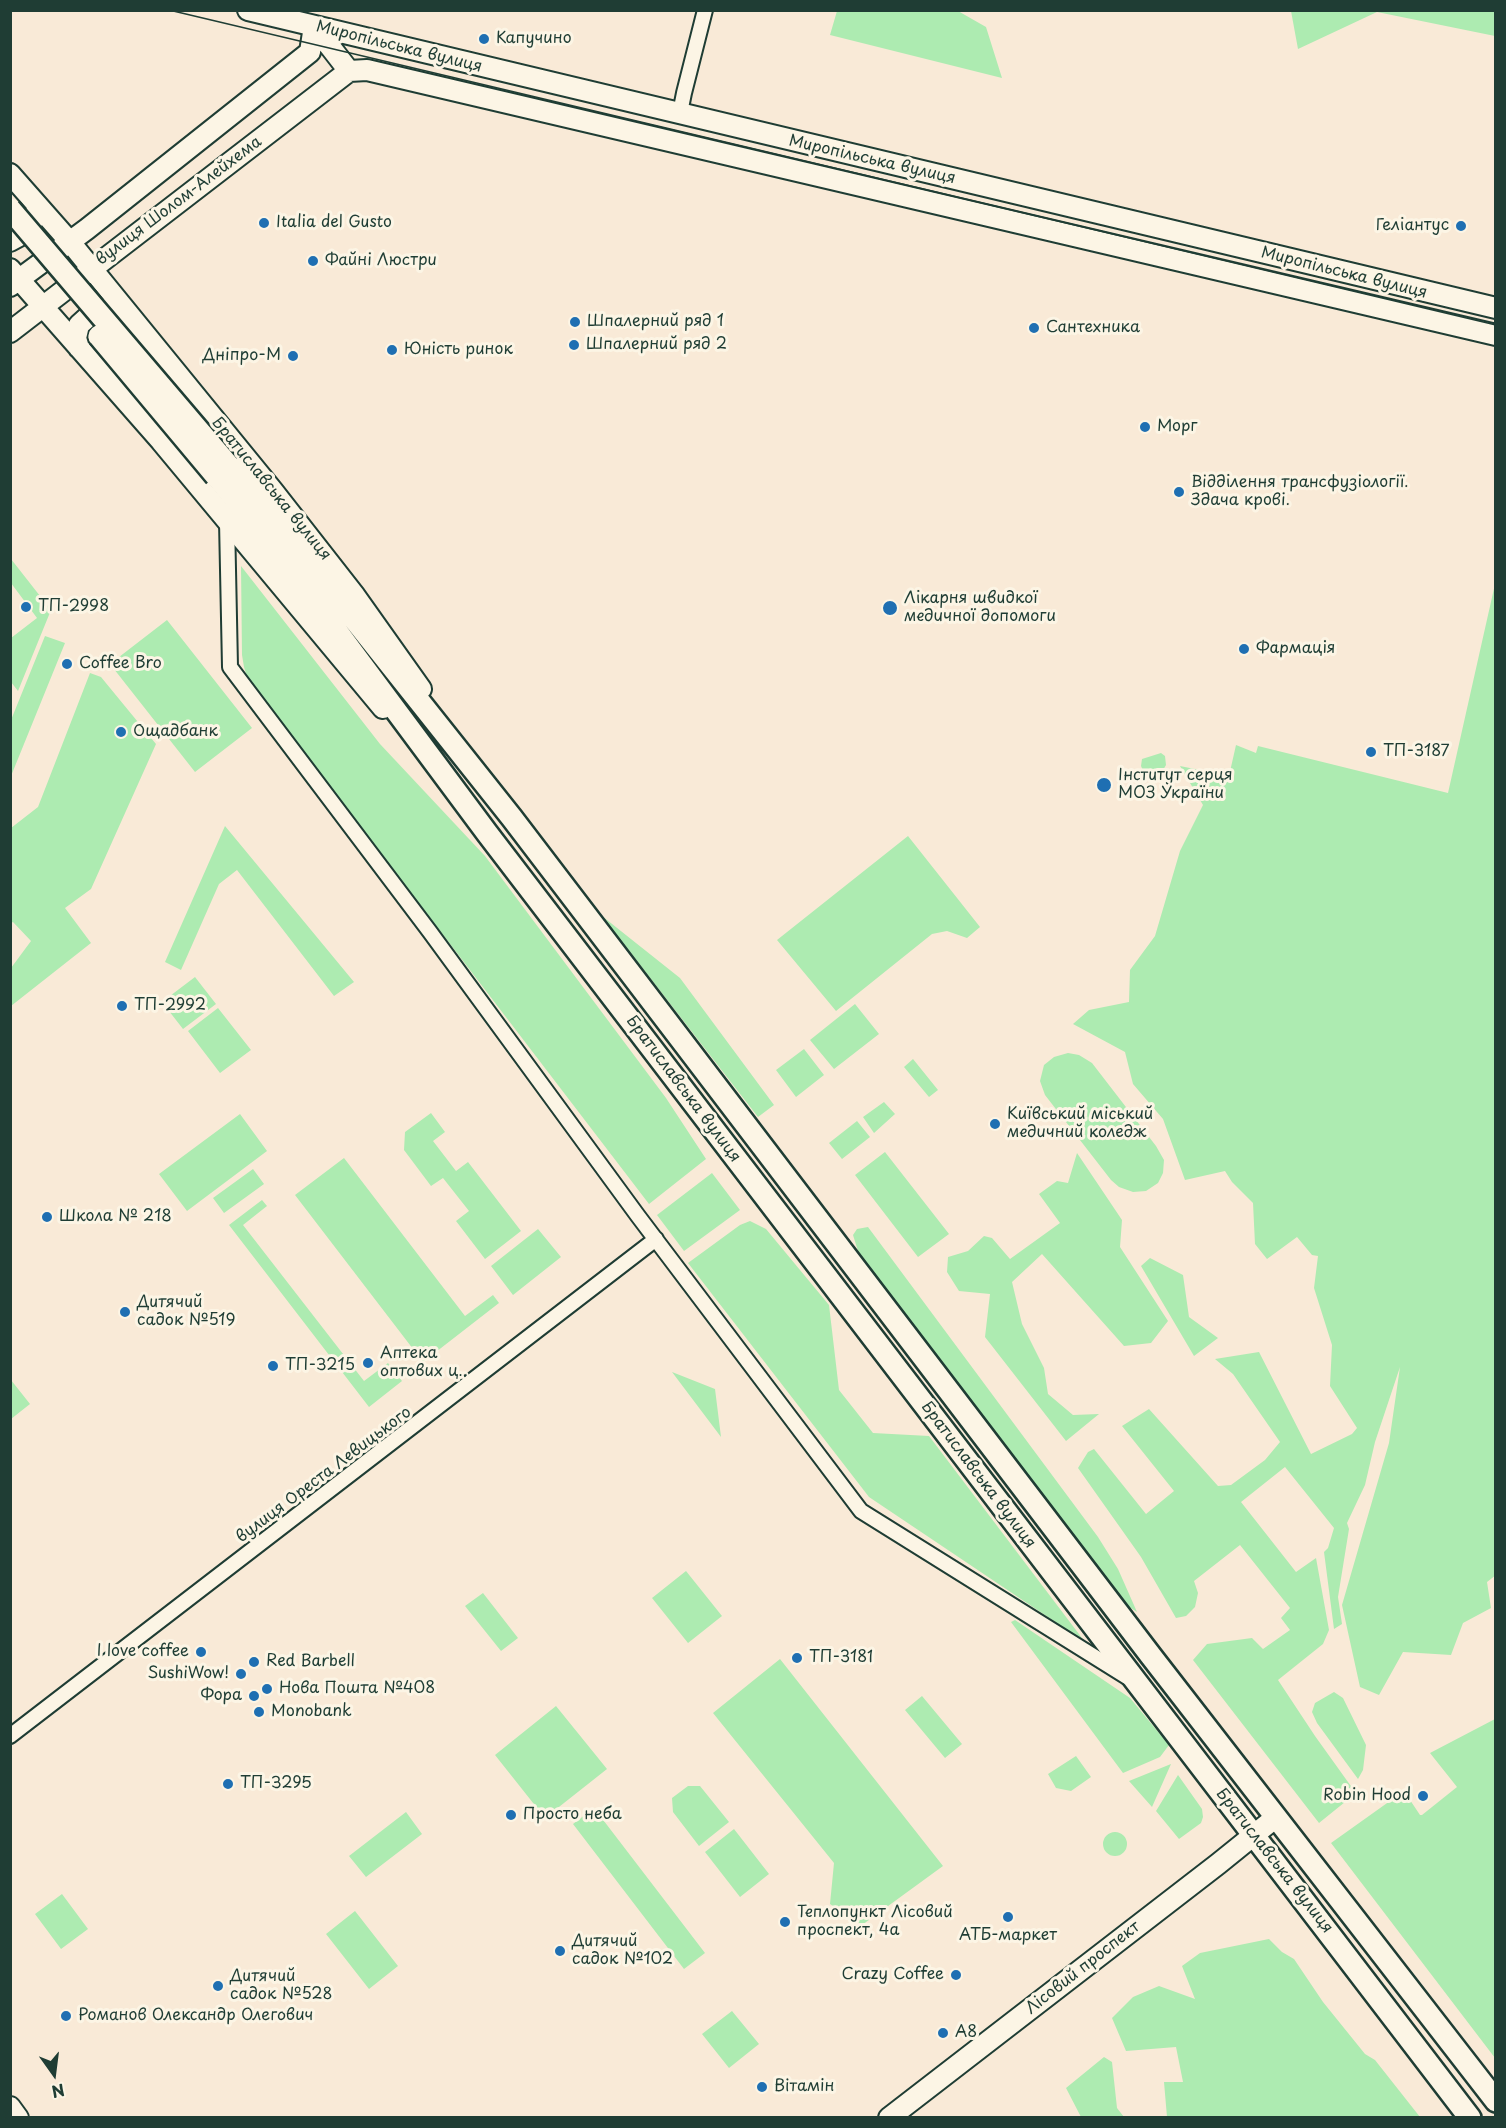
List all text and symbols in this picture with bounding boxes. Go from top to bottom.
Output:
street label: Миропільська вулиця [314,17,484,77]
place label: Капучино [496,29,572,49]
marker: Капучино [477,32,491,46]
street label: Миропільська вулиця [787,131,957,189]
street label: вулиця Шолом-Алейхема [92,132,266,270]
place label: Italia del Gusto [276,213,392,233]
marker: Italia del Gusto [257,216,271,230]
place label: Геліантус [1376,216,1449,236]
marker: Геліантус [1454,219,1468,233]
street label: Миропільська вулиця [1259,243,1429,303]
place label: Файні Люстри [325,251,437,271]
marker: Файні Люстри [306,254,320,268]
place label: Шпалерний ряд 1 [587,312,724,332]
marker: Шпалерний ряд 1 [568,315,582,329]
place label: Сантехника [1046,318,1140,338]
marker: Сантехника [1027,321,1041,335]
place label: Шпалерний ряд 2 [586,335,727,355]
marker: Шпалерний ряд 2 [567,338,581,352]
place label: Юність ринок [404,340,513,360]
marker: Юність ринок [385,343,399,357]
place label: Дніпро-М [202,346,281,366]
marker: Дніпро-М [286,349,300,363]
street label: Братиславська вулиця [207,413,335,565]
place label: Морг [1157,417,1197,437]
marker: Морг [1138,420,1152,434]
place label: Відділення трансфузіології. Здача крові. [1191,473,1408,511]
marker: Відділення трансфузіології. Здача крові. [1172,485,1186,499]
place label: Лікарня швидкої медичної допомоги [904,589,1056,627]
place label: ТП-2998 [38,597,109,617]
marker: Лікарня швидкої медичної допомоги [881,599,899,617]
marker: ТП-2998 [19,600,33,614]
place label: Фармація [1256,639,1336,659]
marker: Фармація [1237,642,1251,656]
place label: Coffee Bro [79,654,162,674]
marker: Coffee Bro [60,657,74,671]
place label: Ощадбанк [133,722,218,742]
marker: Ощадбанк [114,725,128,739]
place label: ТП-3187 [1383,742,1450,762]
marker: ТП-3187 [1364,745,1378,759]
place label: Інститут серця МОЗ України [1118,766,1233,804]
marker: Інститут серця МОЗ України [1095,776,1113,794]
place label: ТП-2992 [134,996,206,1016]
marker: ТП-2992 [115,999,129,1013]
street label: Братиславська вулиця [622,1012,744,1166]
place label: Київський міський медичний коледж [1007,1105,1153,1143]
marker: Київський міський медичний коледж [988,1117,1002,1131]
place label: Школа № 218 [59,1207,172,1227]
marker: Школа № 218 [40,1210,54,1224]
place label: Дитячий садок №519 [137,1293,235,1331]
marker: Дитячий садок №519 [118,1305,132,1319]
place label: Аптека оптових ц.. [380,1344,467,1382]
place label: ТП-3215 [285,1356,355,1376]
marker: Аптека оптових ц.. [361,1356,375,1370]
marker: ТП-3215 [266,1359,280,1373]
street label: Братиславська вулиця [917,1398,1039,1552]
street label: вулиця Ореста Левицького [233,1403,415,1547]
place label: I love coffee [97,1642,189,1662]
marker: I love coffee [194,1645,208,1659]
place label: ТП-3181 [809,1648,873,1668]
marker: ТП-3181 [790,1651,804,1665]
place label: Red Barbell [266,1652,355,1672]
marker: Red Barbell [247,1655,261,1669]
place label: SushiWow! [147,1664,229,1684]
marker: SushiWow! [234,1667,248,1681]
place label: Нова Пошта №408 [279,1679,435,1699]
marker: Нова Пошта №408 [260,1682,274,1696]
place label: Фора [200,1686,242,1706]
marker: Фора [247,1689,261,1703]
place label: Monobank [271,1702,352,1722]
marker: Monobank [252,1705,266,1719]
place label: ТП-3295 [240,1774,312,1794]
marker: ТП-3295 [221,1777,235,1791]
street label: Братиславська вулиця [1211,1785,1337,1937]
place label: Robin Hood [1323,1786,1411,1806]
marker: Robin Hood [1416,1789,1430,1803]
place label: Просто неба [523,1805,622,1825]
marker: Просто неба [504,1808,518,1822]
place label: Теплопункт Лісовий проспект, 4а [797,1903,953,1941]
marker: АТБ-маркет [1001,1910,1015,1924]
marker: Теплопункт Лісовий проспект, 4а [778,1915,792,1929]
street label: Лісовий проспект [1022,1917,1144,2019]
place label: АТБ-маркет [959,1926,1057,1946]
place label: Дитячий садок №102 [572,1932,673,1970]
marker: Дитячий садок №102 [553,1944,567,1958]
place label: Crazy Coffee [841,1965,944,1985]
place label: Дитячий садок №528 [230,1967,332,2005]
marker: Crazy Coffee [949,1968,963,1982]
marker: Дитячий садок №528 [211,1979,225,1993]
place label: Романов Олександр Олегович [78,2006,313,2026]
marker: Романов Олександр Олегович [59,2009,73,2023]
place label: А8 [955,2023,977,2043]
marker: А8 [936,2026,950,2040]
north arrow [24,2044,84,2104]
place label: Вітамін [774,2077,835,2097]
text: N [49,2078,67,2105]
marker: Вітамін [755,2080,769,2094]

